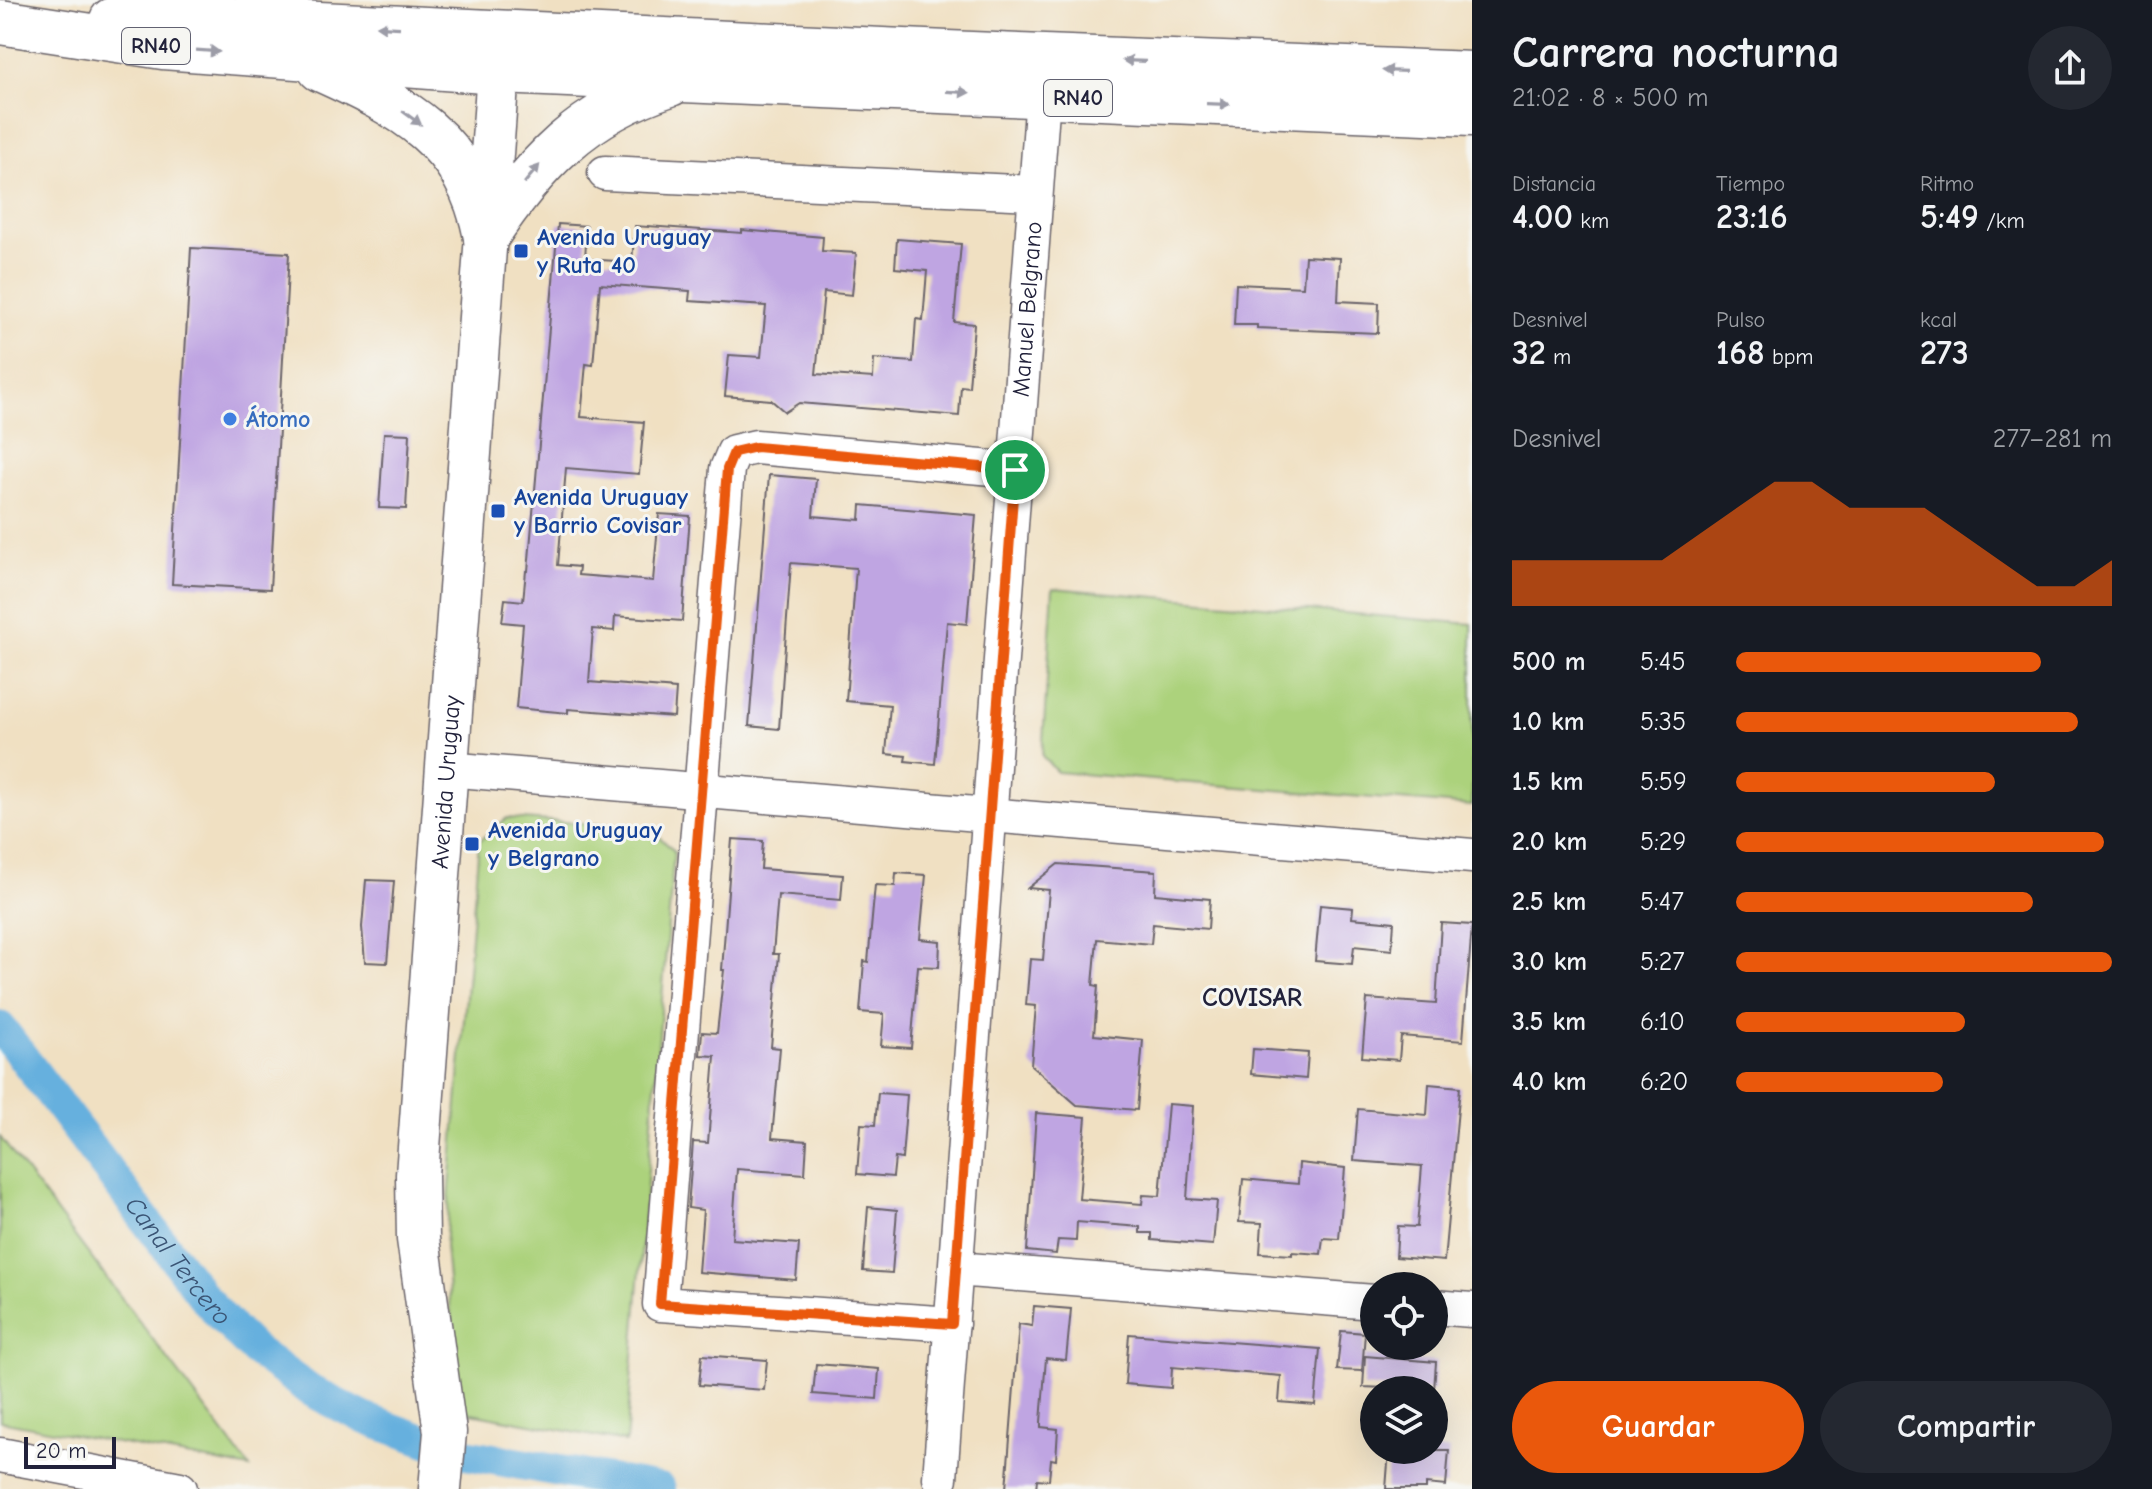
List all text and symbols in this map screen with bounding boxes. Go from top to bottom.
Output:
one-way arrow [375,21,400,34]
button: share [2028,26,2112,110]
text: Carrera nocturna [1512,27,1840,78]
road number: RN40 [122,28,190,64]
one-way arrow [196,45,221,58]
one-way arrow [1121,54,1146,67]
one-way arrow [1381,64,1406,77]
road number: RN40 [1044,80,1112,116]
text: 21:02 · 8 × 500 m [1512,83,1708,113]
one-way arrow [946,86,971,99]
one-way arrow [1206,98,1231,111]
one-way arrow [402,110,423,125]
one-way arrow [523,165,540,185]
text: Distancia [1512,171,1596,197]
text: Tiempo [1716,171,1785,197]
text: Ritmo [1920,171,1974,197]
text: 4.00 [1512,197,1573,237]
text: 23:16 [1716,197,1788,237]
text: 5:49 [1920,197,1979,237]
text: km [1573,208,1609,234]
text: /km [1979,208,2025,234]
street label: Manuel Belgrano [1007,221,1048,398]
place label: Avenida Uruguay y Ruta 40 [537,223,711,279]
marker: Avenida Uruguay y Ruta 40 [512,242,530,260]
text: Desnivel [1512,307,1588,333]
text: Pulso [1716,307,1765,333]
text: kcal [1920,307,1957,333]
text: 32 [1512,333,1546,373]
text: 168 [1716,333,1765,373]
text: 273 [1920,333,1969,373]
text: m [1546,344,1571,370]
text: bpm [1765,344,1814,370]
place label: Átomo [246,405,310,433]
marker: Átomo [221,410,239,428]
text: Desnivel [1512,424,1602,454]
text: 277–281 m [1993,424,2112,454]
pin [981,436,1049,504]
icon: arrive [993,448,1037,492]
place label: Avenida Uruguay y Barrio Covisar [514,483,688,539]
marker: Avenida Uruguay y Barrio Covisar [489,502,507,520]
text: 500 m [1512,647,1586,677]
text: 5:45 [1640,647,1685,677]
street label: Avenida Uruguay [426,694,466,870]
text: 1.0 km [1512,707,1584,737]
text: 5:35 [1640,707,1686,737]
text: 1.5 km [1512,767,1583,797]
text: 5:59 [1640,767,1687,797]
place label: Avenida Uruguay y Belgrano [488,816,662,872]
text: 2.0 km [1512,827,1587,857]
text: 5:29 [1640,827,1686,857]
marker: Avenida Uruguay y Belgrano [463,835,481,853]
text: 2.5 km [1512,887,1586,917]
text: 5:47 [1640,887,1684,917]
text: 3.0 km [1512,947,1587,977]
text: 5:27 [1640,947,1685,977]
district label: COVISAR [1202,983,1302,1013]
text: 3.5 km [1512,1007,1586,1037]
text: 6:10 [1640,1007,1685,1037]
text: 4.0 km [1512,1067,1586,1097]
text: 6:20 [1640,1067,1688,1097]
water label: Canal Tercero [118,1191,237,1332]
map controls [1360,1272,1448,1464]
button: locate [1360,1272,1448,1360]
button: layers [1360,1376,1448,1464]
button: Guardar [1512,1381,1804,1473]
button: Compartir [1820,1381,2112,1473]
scale bar [24,1433,116,1469]
text: 20 m [36,1438,86,1464]

